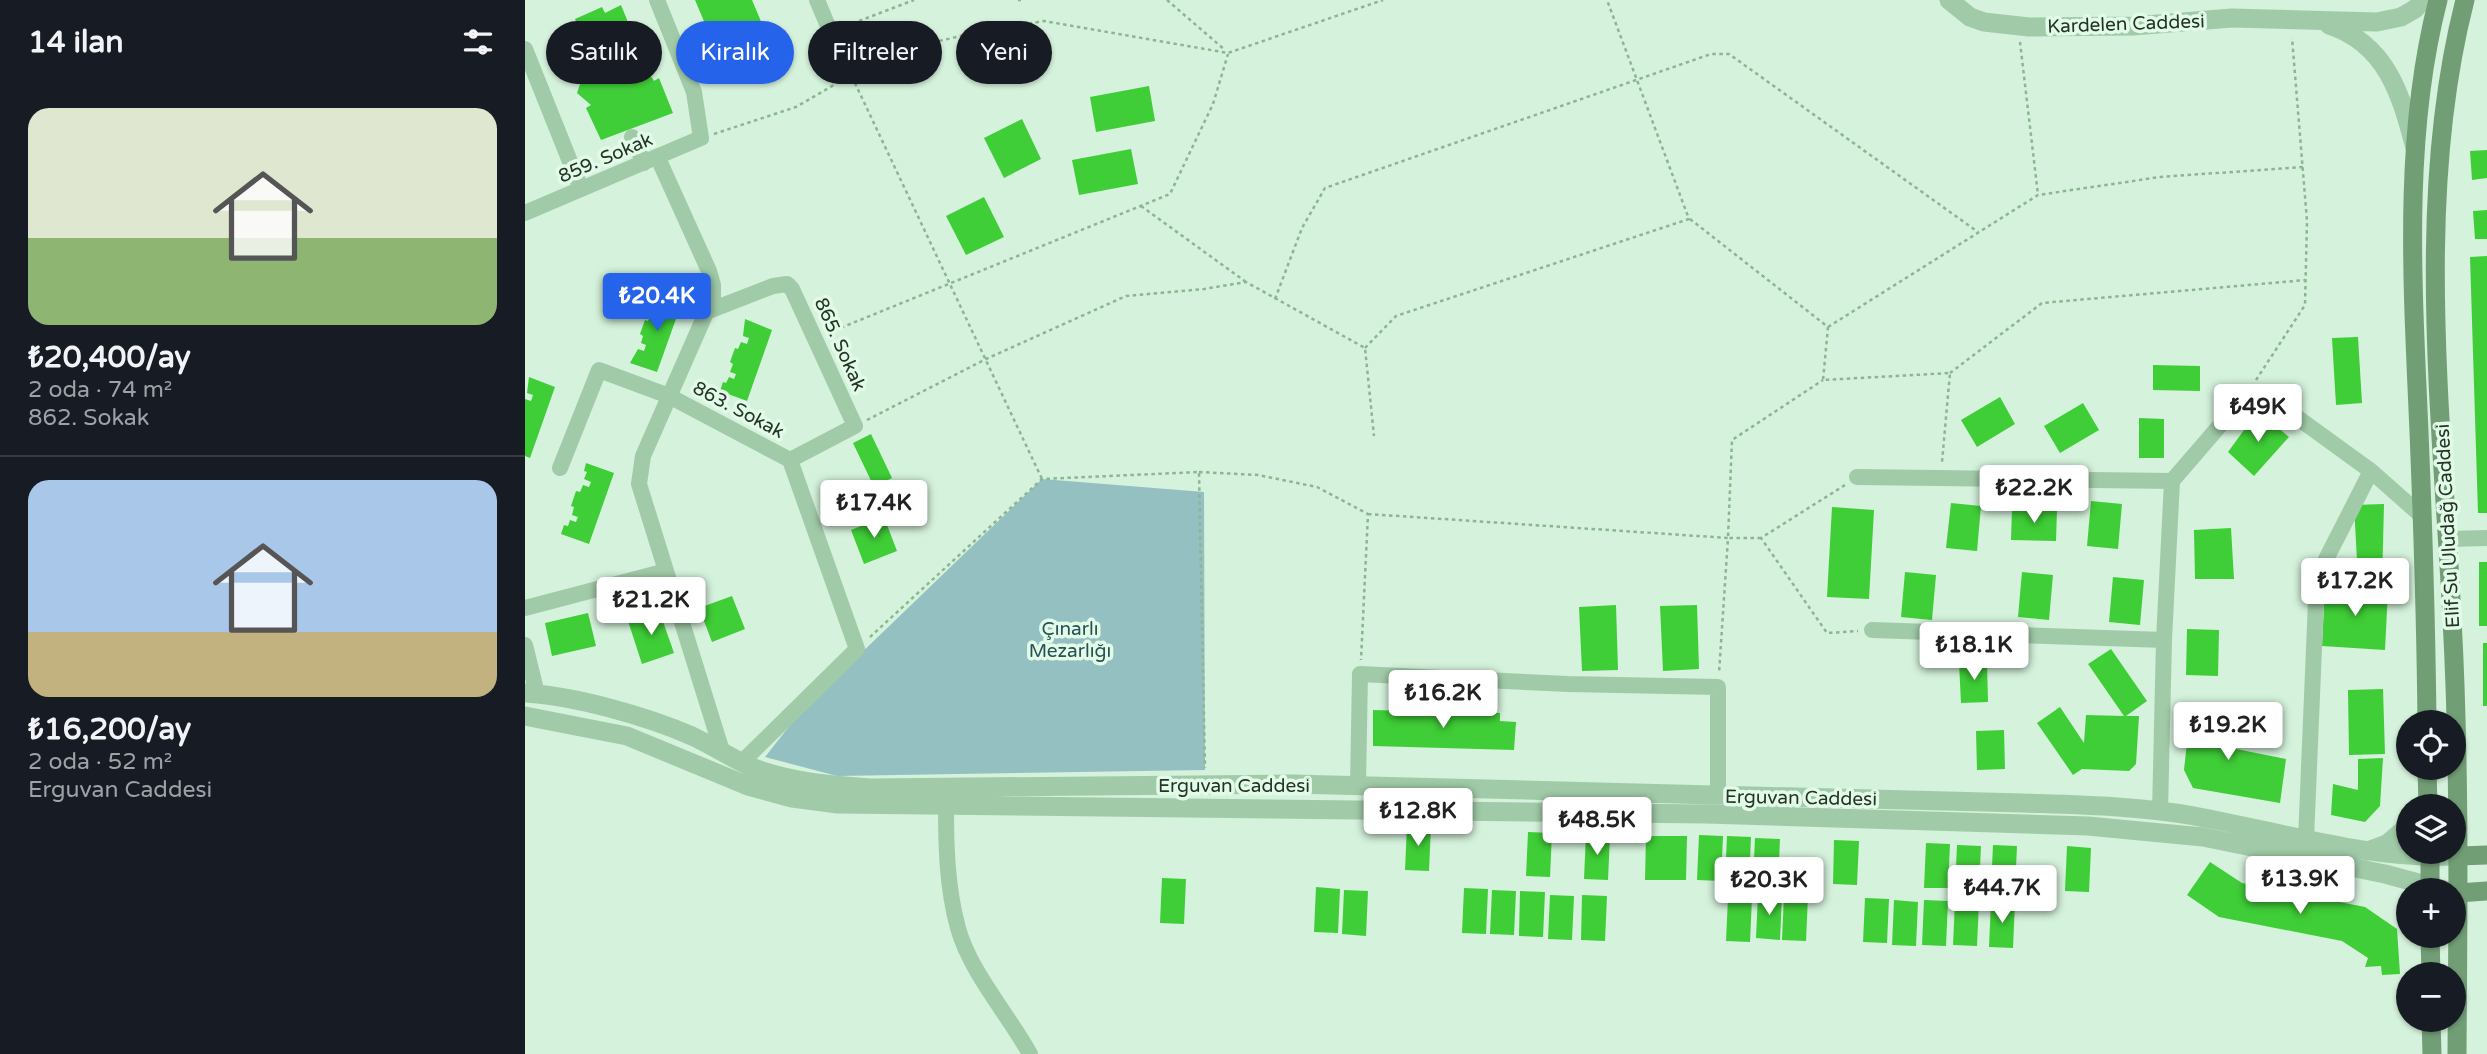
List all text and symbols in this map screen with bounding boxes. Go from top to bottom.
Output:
street label: Kardelen Caddesi [2047,10,2205,38]
chip: Satılık [546,21,662,84]
chip: Kiralık [676,21,794,84]
chip: Filtreler [808,21,942,84]
chip: Yeni [956,21,1052,84]
icon: filters [459,23,497,61]
text: 14 ilan [28,24,124,61]
street label: 859. Sokak [555,128,656,188]
icon: home [200,153,326,279]
pin: ₺20.4K [600,274,714,333]
text: ₺20.4K [619,282,695,310]
street label: 865. Sokak [810,294,870,395]
text: ₺20,400/ay [28,339,191,376]
text: 2 oda · 74 m² [28,376,172,404]
street label: 863. Sokak [689,377,788,443]
pin: ₺49K [2217,384,2299,444]
text: ₺49K [2230,393,2286,421]
text: 862. Sokak [28,404,149,432]
street label: Elif Su Uludağ Caddesi [2432,423,2464,629]
pin: ₺22.2K [1977,466,2091,525]
text: ₺22.2K [1996,474,2072,502]
pin: ₺17.4K [817,480,931,540]
text: ₺17.4K [836,489,912,517]
icon: home [200,525,326,651]
pin: ₺17.2K [2298,558,2412,618]
text: ₺17.2K [2317,567,2393,595]
pin: ₺21.2K [594,578,708,637]
text: ₺21.2K [613,586,689,614]
park label: Çınarlı Mezarlığı [1029,618,1111,662]
pin: ₺18.1K [1917,622,2031,682]
text: ₺18.1K [1936,631,2012,659]
pin: ₺16.2K [1386,670,1500,730]
text: ₺16.2K [1405,679,1481,707]
pin: ₺19.2K [2171,702,2285,762]
map controls [2396,710,2466,1032]
button: locate [2396,710,2466,780]
text: ₺16,200/ay [28,711,191,748]
text: ₺19.2K [2190,711,2266,739]
text: 2 oda · 52 m² [28,748,172,776]
street label: Erguvan Caddesi [1158,775,1310,797]
text: Erguvan Caddesi [28,776,212,804]
street label: Erguvan Caddesi [1725,786,1877,810]
pin: ₺12.8K [1361,788,1475,848]
button: layers [2396,794,2466,864]
text: ₺12.8K [1380,797,1456,825]
pin: ₺48.5K [1540,798,1654,857]
text: ₺48.5K [1559,806,1635,834]
pin: ₺13.9K [2243,856,2357,916]
pin: ₺20.3K [1712,858,1826,917]
text: ₺13.9K [2262,865,2338,893]
text: ₺20.3K [1731,866,1807,894]
pin: ₺44.7K [1945,866,2059,925]
text: ₺44.7K [1964,874,2040,902]
button: + [2396,878,2466,948]
button: − [2396,962,2466,1032]

